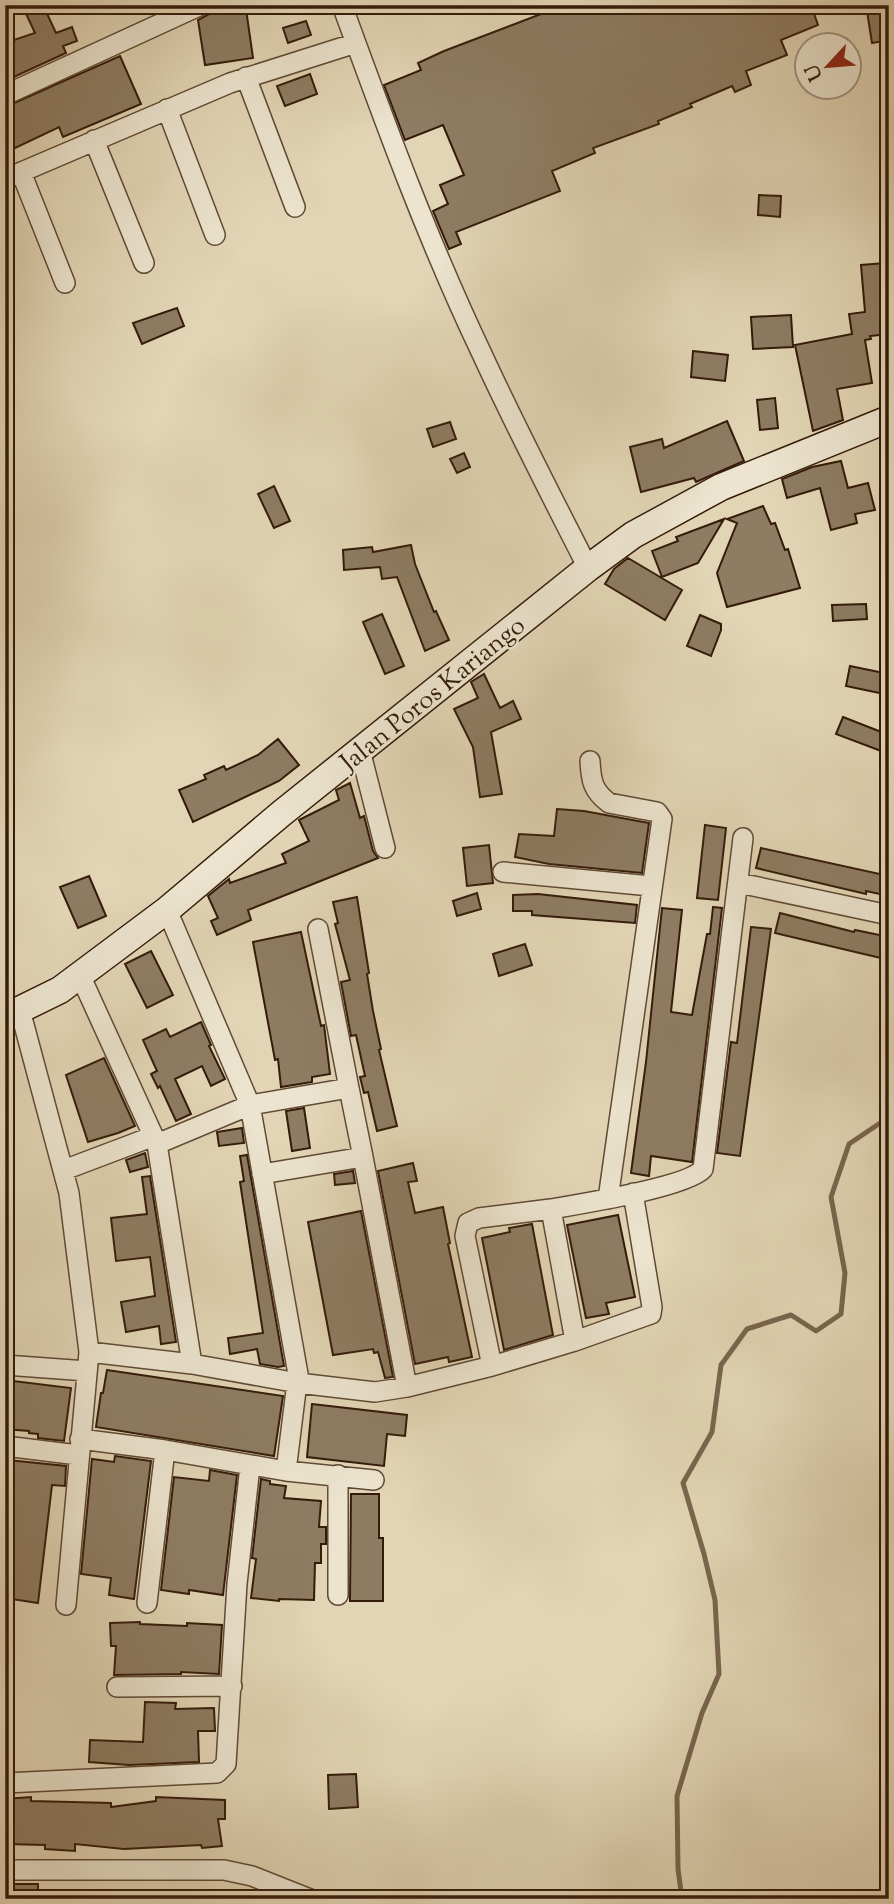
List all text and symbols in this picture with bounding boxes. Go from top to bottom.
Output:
north arrow [792,32,862,102]
text: U [799,59,830,85]
street label: Jalan Poros Kariango [332,609,534,783]

